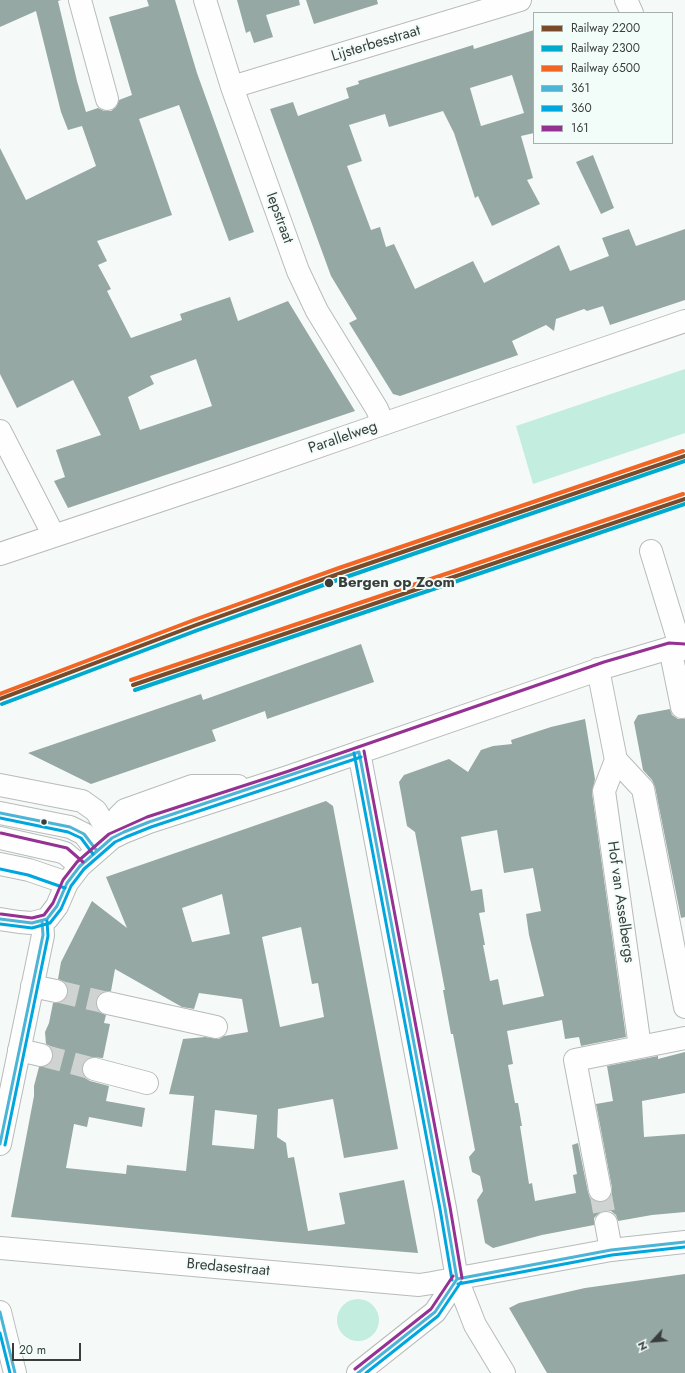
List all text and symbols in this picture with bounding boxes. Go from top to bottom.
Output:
legend [533,12,673,144]
text: Railway 2200 [571,19,640,37]
street label: Lijsterbesstraat [329,22,423,66]
text: Railway 2300 [571,39,640,57]
text: Railway 6500 [571,59,640,77]
text: 361 [571,79,590,97]
text: 360 [571,99,592,117]
text: 161 [571,119,589,137]
street label: Iepstraat [262,190,296,246]
street label: Parallelweg [306,418,380,458]
place label: Bergen op Zoom [338,574,455,592]
marker: Bergen op Zoom [323,577,335,589]
unlabelled marker [39,817,49,827]
street label: Hof van Asselbergs [603,840,637,964]
street label: Bredasestraat [186,1255,270,1281]
north arrow [633,1321,673,1361]
scale bar [14,1335,83,1361]
text: N [633,1339,651,1354]
text: 20 m [19,1341,46,1359]

